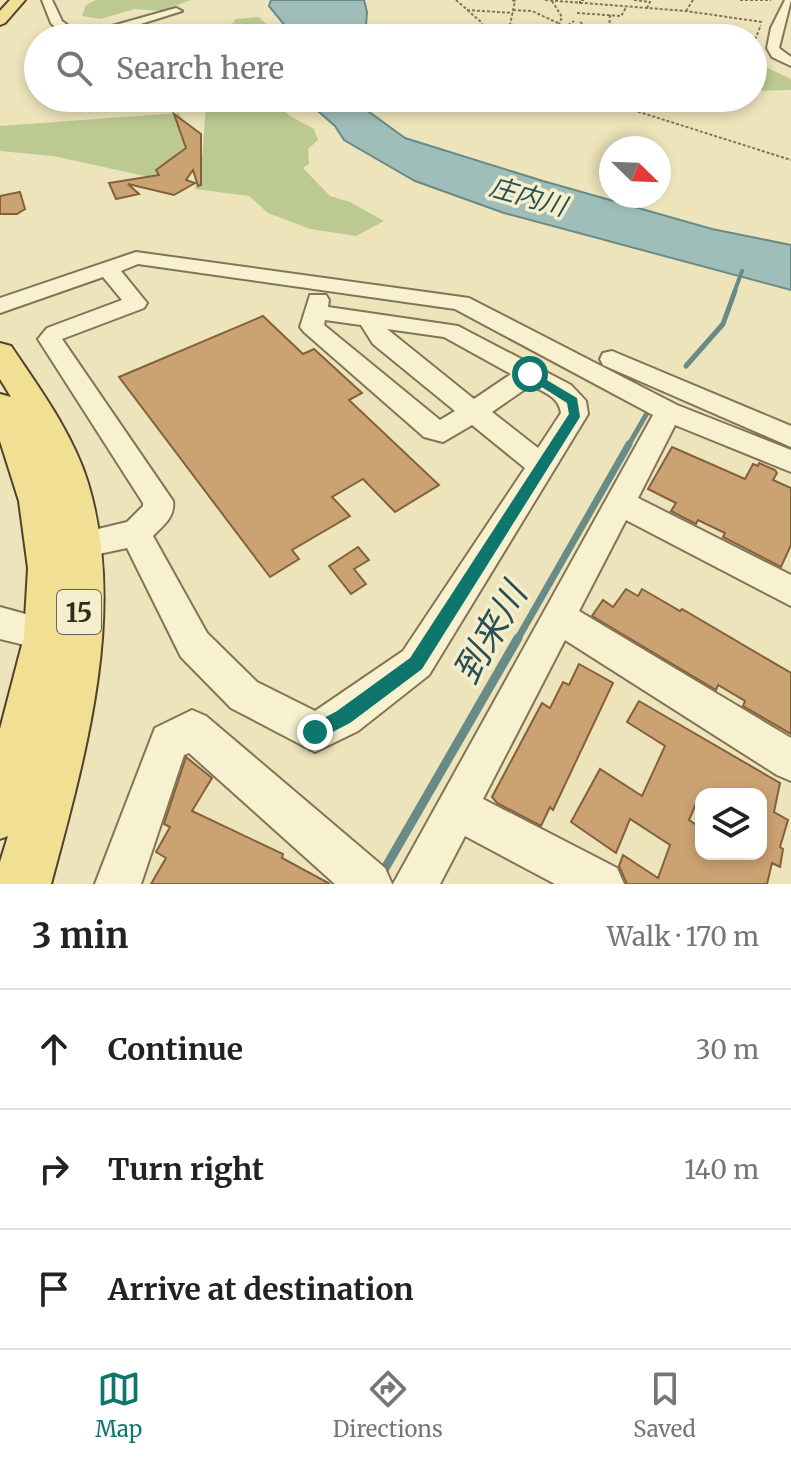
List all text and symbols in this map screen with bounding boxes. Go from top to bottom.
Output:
search box [24,24,767,112]
icon: search [52,46,96,90]
text: Search here [116,49,284,87]
north arrow [599,136,671,208]
water label: 庄内川 [486,169,573,223]
route start [512,356,548,392]
water label: 到来川 [444,572,538,691]
road number: 15 [57,590,101,634]
route end [297,714,333,750]
map controls [695,788,767,860]
button: layers [695,788,767,860]
text: 3 min [32,915,128,957]
text: Walk · 170 m [607,920,759,953]
icon: ahead [32,1027,76,1071]
text: Continue [108,1030,243,1068]
text: 30 m [696,1033,759,1066]
icon: right [32,1147,76,1191]
text: Turn right [108,1150,264,1188]
text: 140 m [684,1153,759,1186]
icon: arrive [32,1267,76,1311]
text: Arrive at destination [108,1270,414,1308]
tab: Map [95,1367,142,1443]
tab: Directions [333,1367,443,1443]
tab: Saved [633,1367,696,1443]

